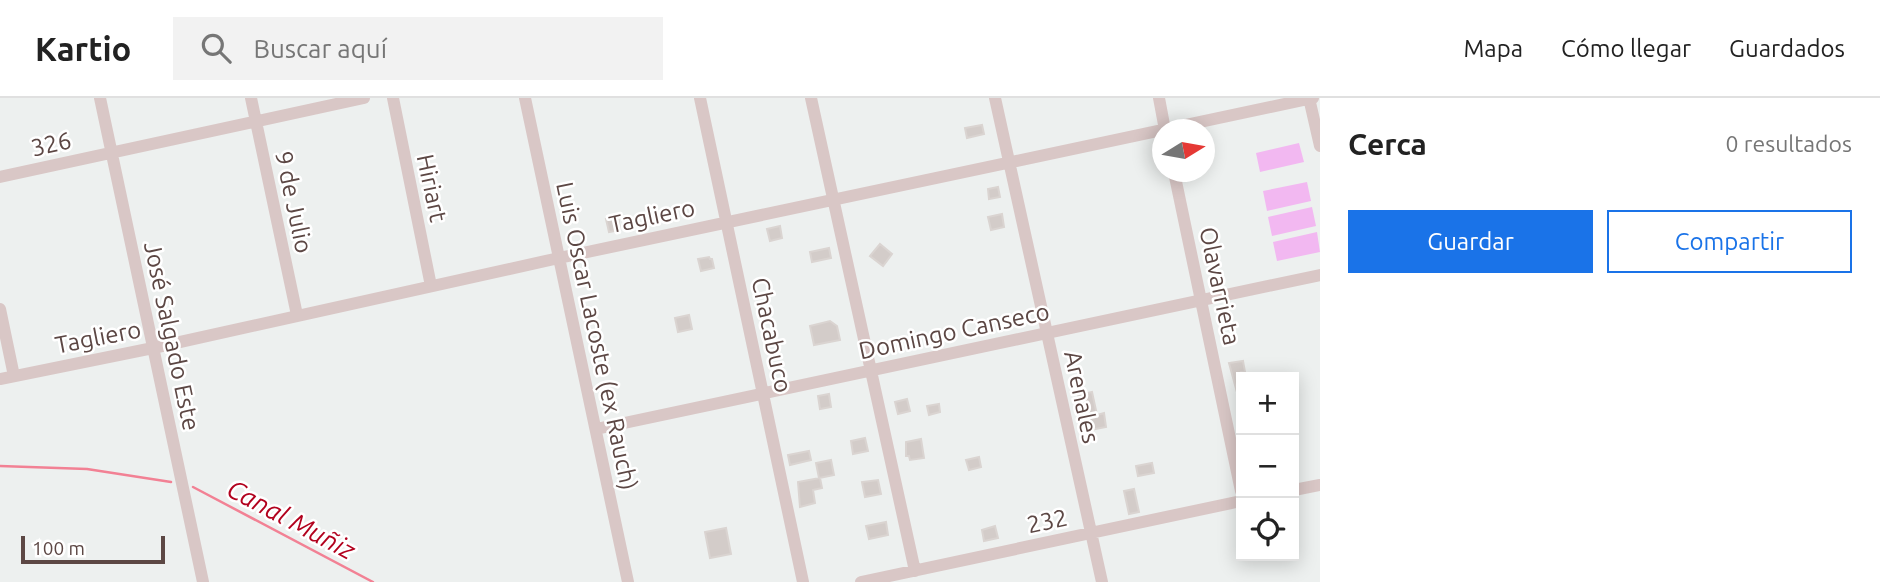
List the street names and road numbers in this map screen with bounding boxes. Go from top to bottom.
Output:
street label: 326 [28,126,74,162]
street label: 9 de Julio [270,149,318,255]
street label: Hiriart [412,152,452,225]
street label: Luis Oscar Lacoste (ex Rauch) [551,179,643,493]
street label: Tagliero [607,194,697,238]
street label: Olavarrieta [1194,224,1246,348]
street label: José Salgado Este [139,239,205,433]
street label: Chacabuco [747,275,797,395]
street label: Domingo Canseco [856,298,1052,364]
street label: Tagliero [53,315,143,359]
street label: Arenales [1059,348,1105,446]
street label: 232 [1024,504,1070,538]

